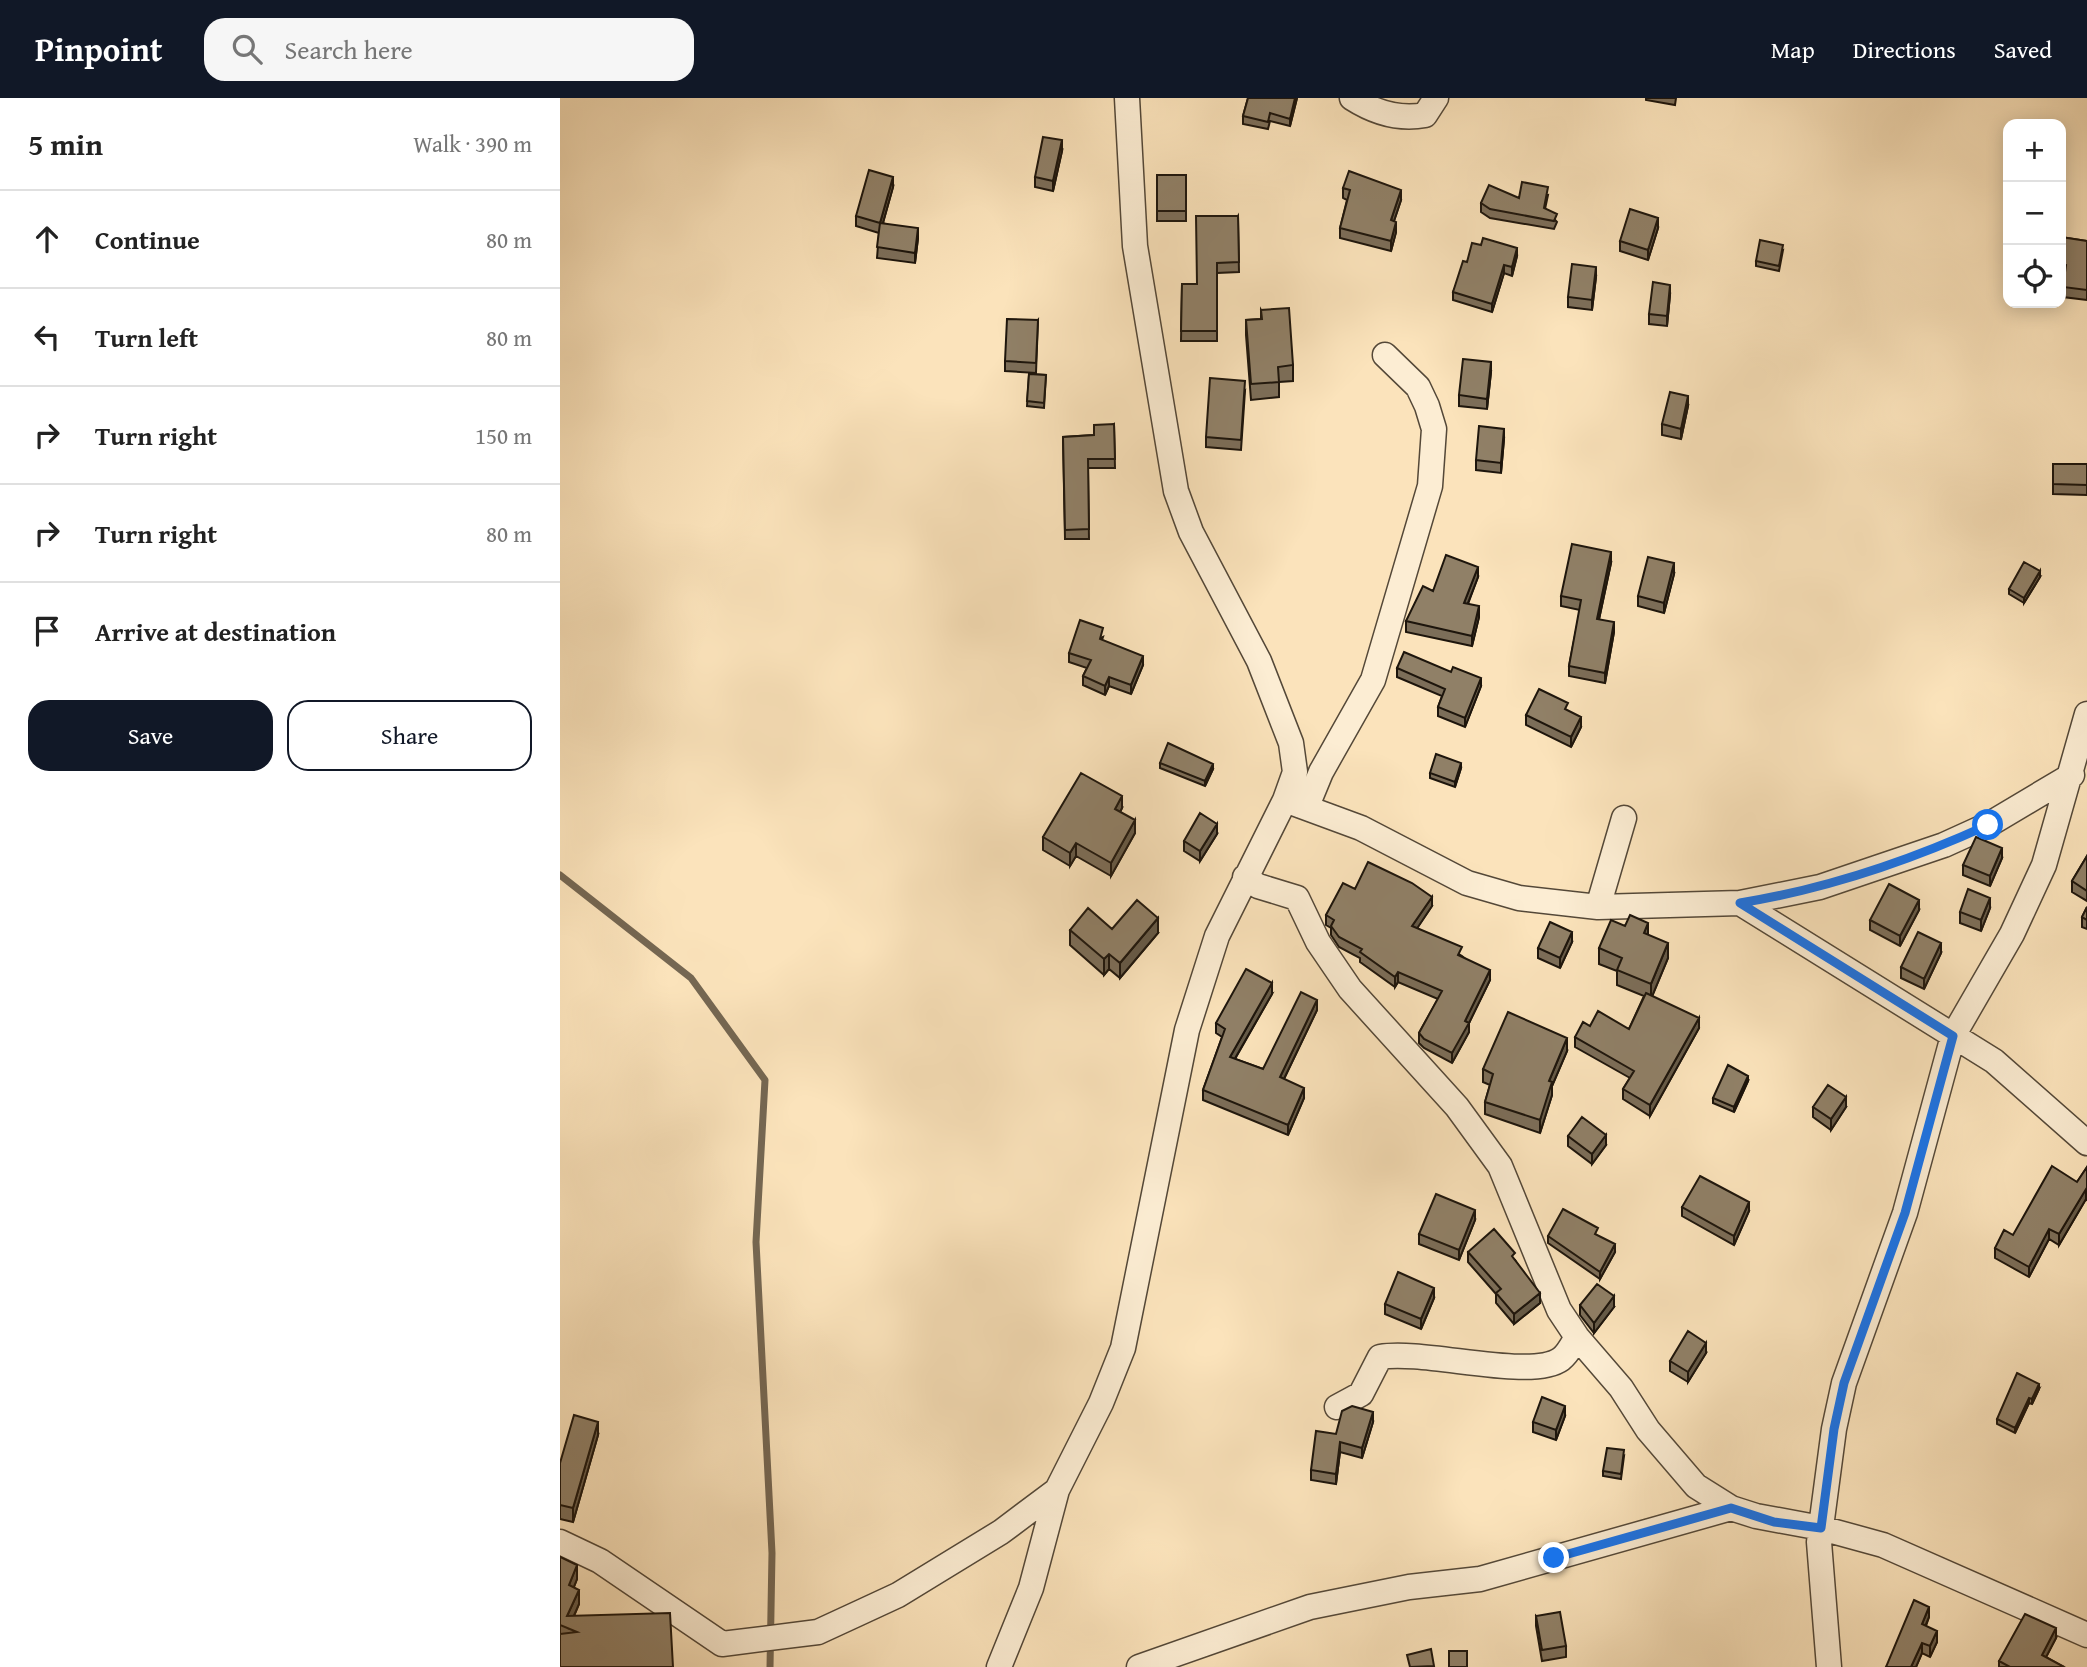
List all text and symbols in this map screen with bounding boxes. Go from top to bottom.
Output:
search box [204,18,694,81]
text: Pinpoint [35,25,162,73]
icon: search [228,30,266,68]
text: Search here [284,30,413,69]
text: Map [1771,32,1815,67]
text: Directions [1853,32,1956,67]
text: Saved [1994,32,2052,67]
map controls [2003,119,2066,308]
button: + [2003,119,2066,182]
text: 5 min [28,122,103,166]
text: Walk · 390 m [413,127,532,160]
button: − [2003,182,2066,245]
icon: ahead [28,220,66,258]
text: Continue [95,220,200,259]
text: 80 m [486,223,532,256]
button: locate [2003,245,2066,308]
icon: left [28,318,66,356]
text: Turn left [95,318,198,357]
text: 80 m [486,321,532,354]
icon: right [28,416,66,454]
text: Turn right [95,416,217,455]
text: 150 m [475,419,532,452]
icon: right [28,514,66,552]
text: Turn right [95,514,217,553]
text: 80 m [486,517,532,550]
icon: arrive [28,612,66,650]
text: Arrive at destination [95,612,336,651]
button: Save [28,700,273,771]
button: Share [287,700,532,771]
route start [1972,809,2003,840]
route end [1538,1542,1569,1573]

